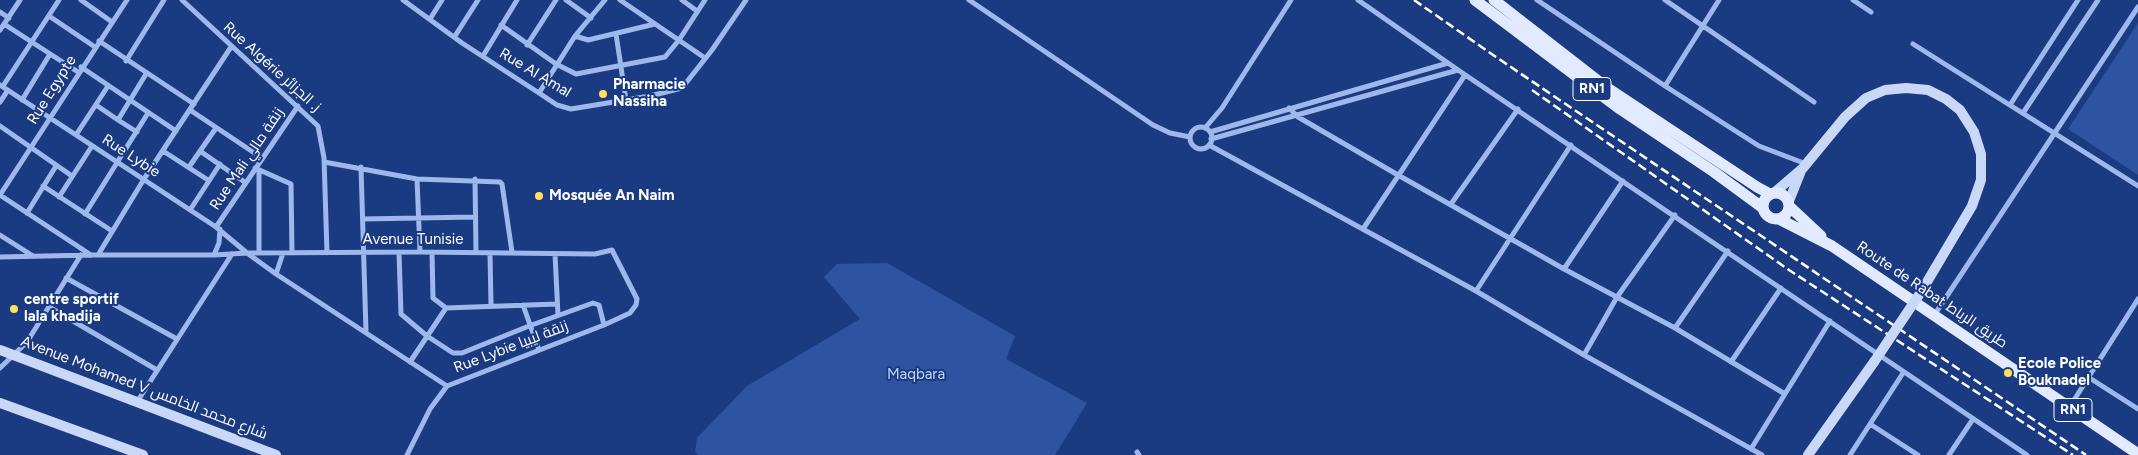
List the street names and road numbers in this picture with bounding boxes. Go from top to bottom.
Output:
street label: Rue Algérie ز. الجزائر [219,18,325,116]
street label: Rue Al Amal [496,45,574,101]
street label: Rue Egypte [24,52,80,128]
road number: RN1 [1573,78,1611,100]
street label: Rue Mali زنقة مالي [206,104,288,214]
street label: Rue Lybie [99,131,163,181]
street label: Avenue Tunisie [363,231,463,249]
street label: Route de Rabat طريق الرباط [1853,238,2011,352]
street label: Rue Lybie زنقة ليبيا [451,317,571,377]
street label: Avenue Mohamed V شارع محمد الخامس [18,333,270,443]
road number: RN1 [2054,398,2092,422]

